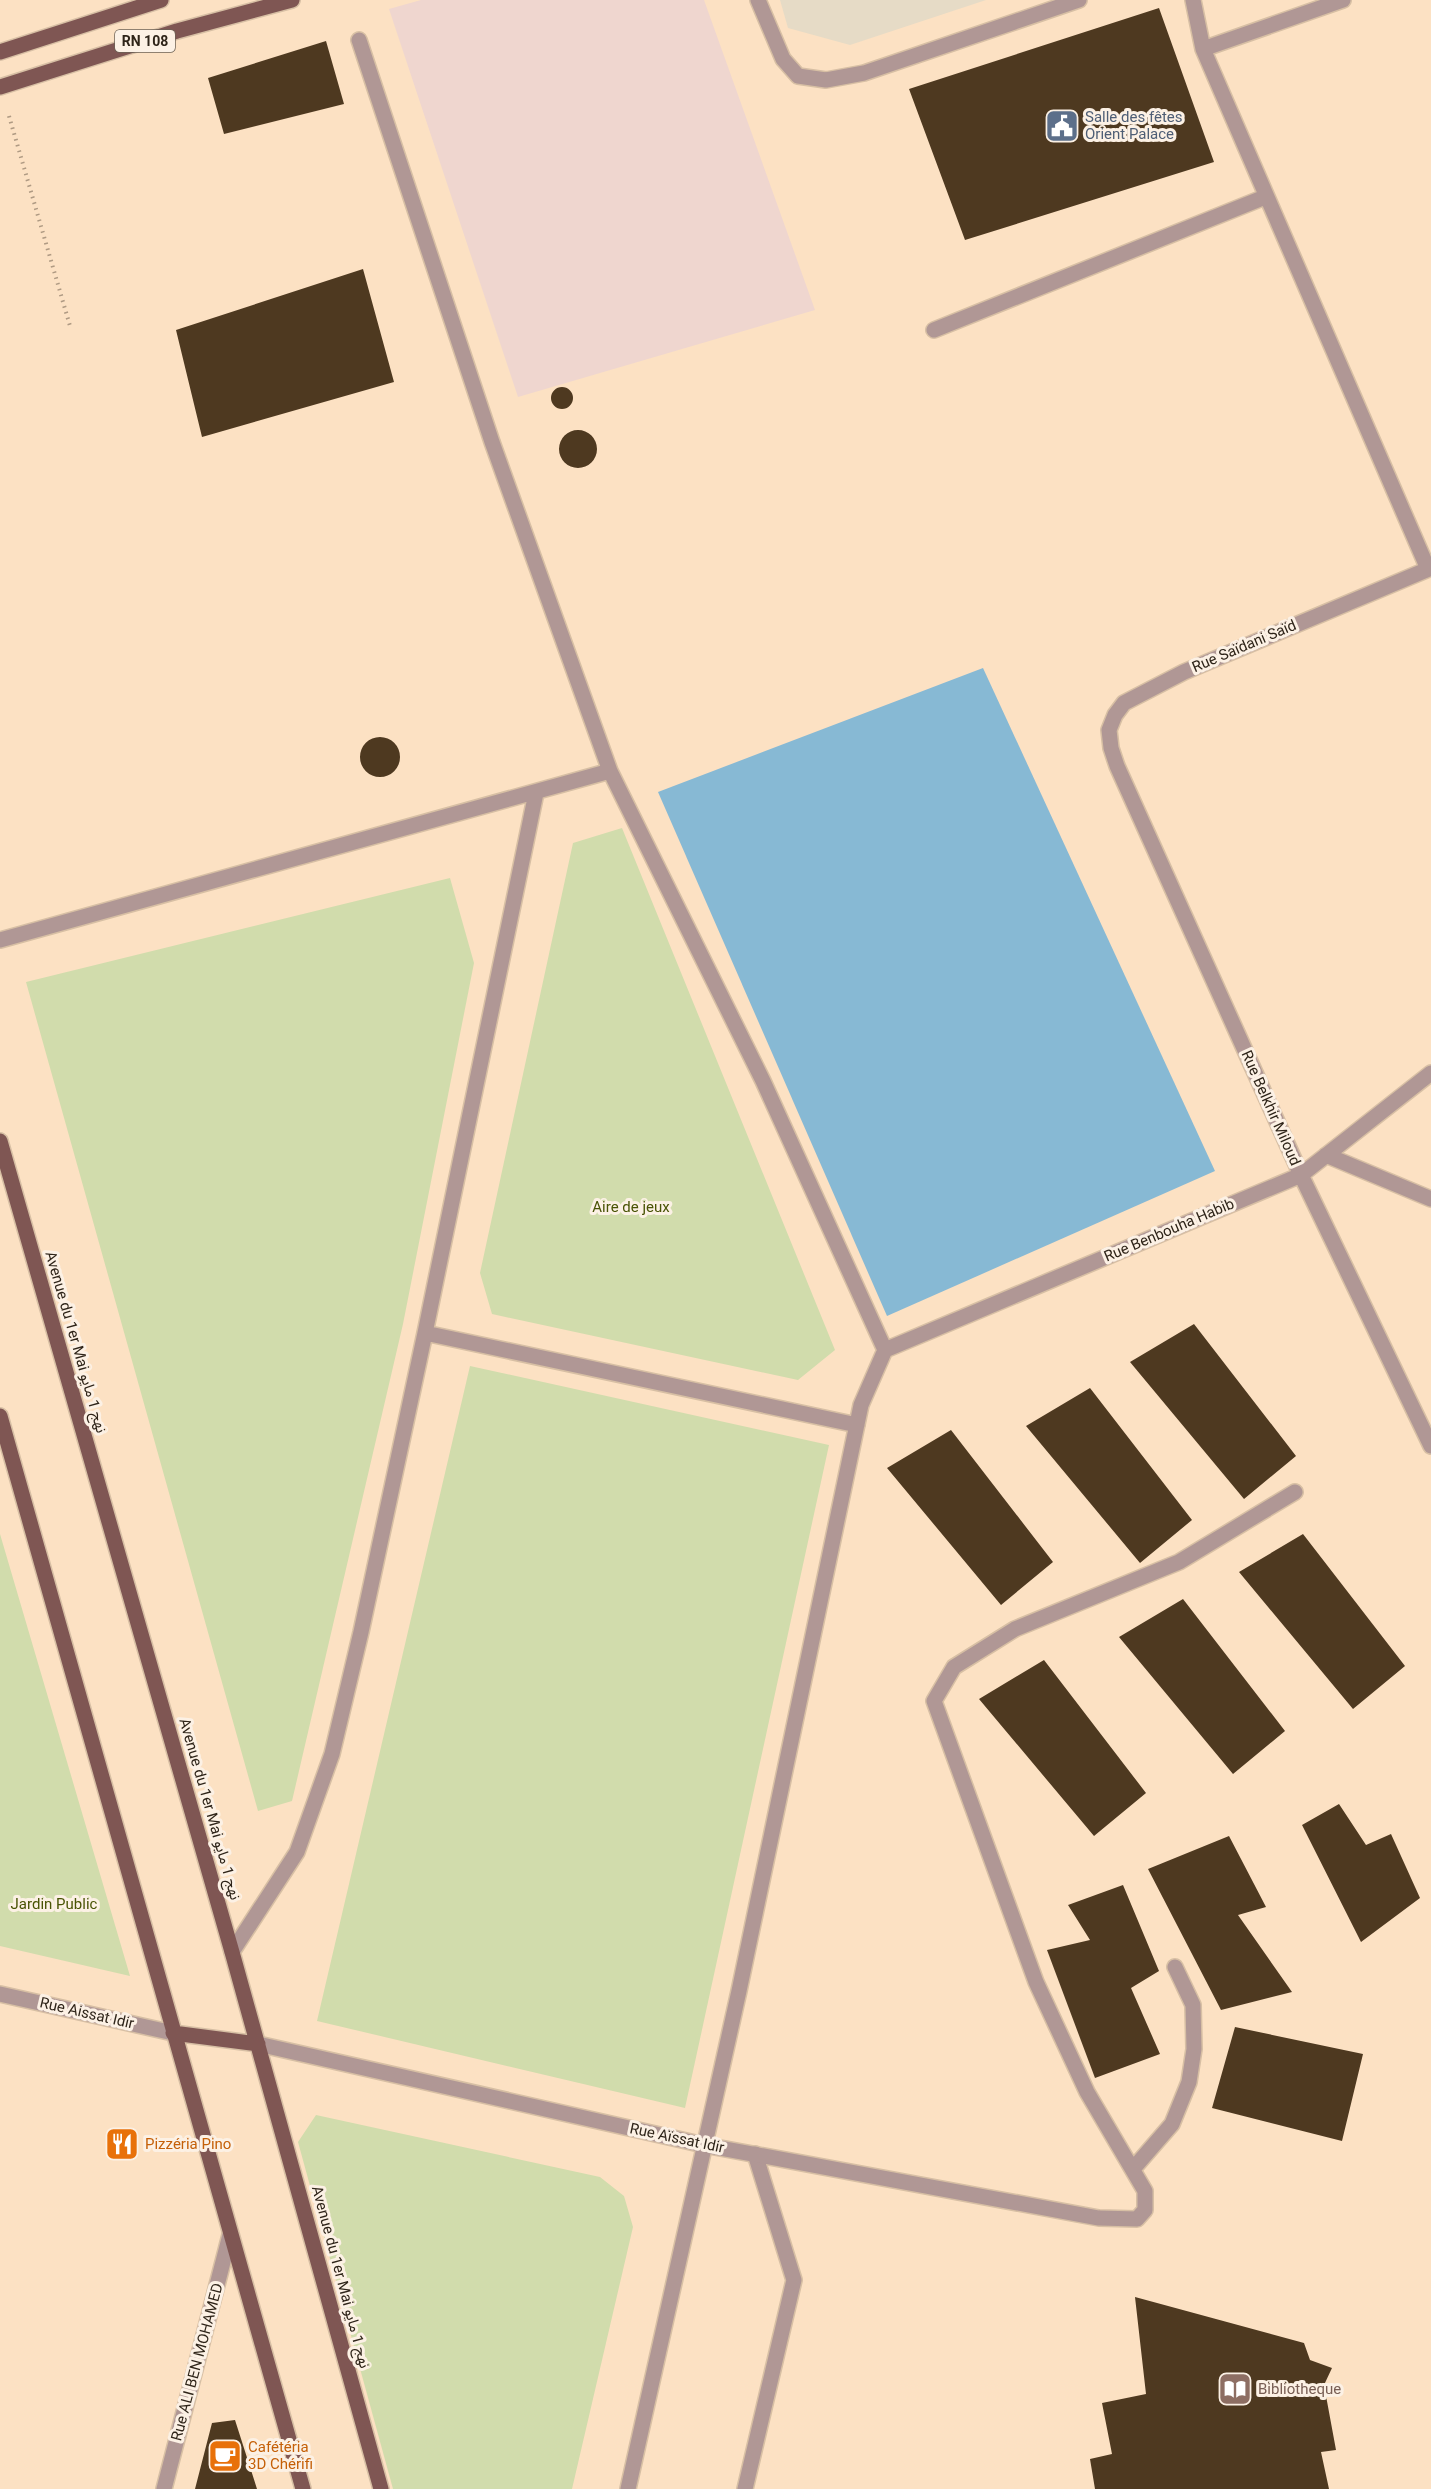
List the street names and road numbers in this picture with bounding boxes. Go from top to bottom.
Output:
road number: RN 108 [115,30,175,52]
street label: Rue Saïdani Saïd [1189,616,1299,676]
street label: Rue Belkhir Miloud [1238,1048,1304,1168]
street label: Rue Benbouha Habib [1101,1194,1237,1266]
street label: Avenue du 1er Mai نهج 1 مايو [39,1249,111,1436]
street label: Avenue du 1er Mai نهج 1 مايو [173,1716,245,1903]
street label: Rue Aissat Idir [38,1993,136,2033]
street label: Rue Aïssat Idir [628,2119,726,2157]
street label: Avenue du 1er Mai نهج 1 مايو [305,2184,374,2371]
street label: Rue ALI BEN MOHAMED [167,2281,227,2443]

